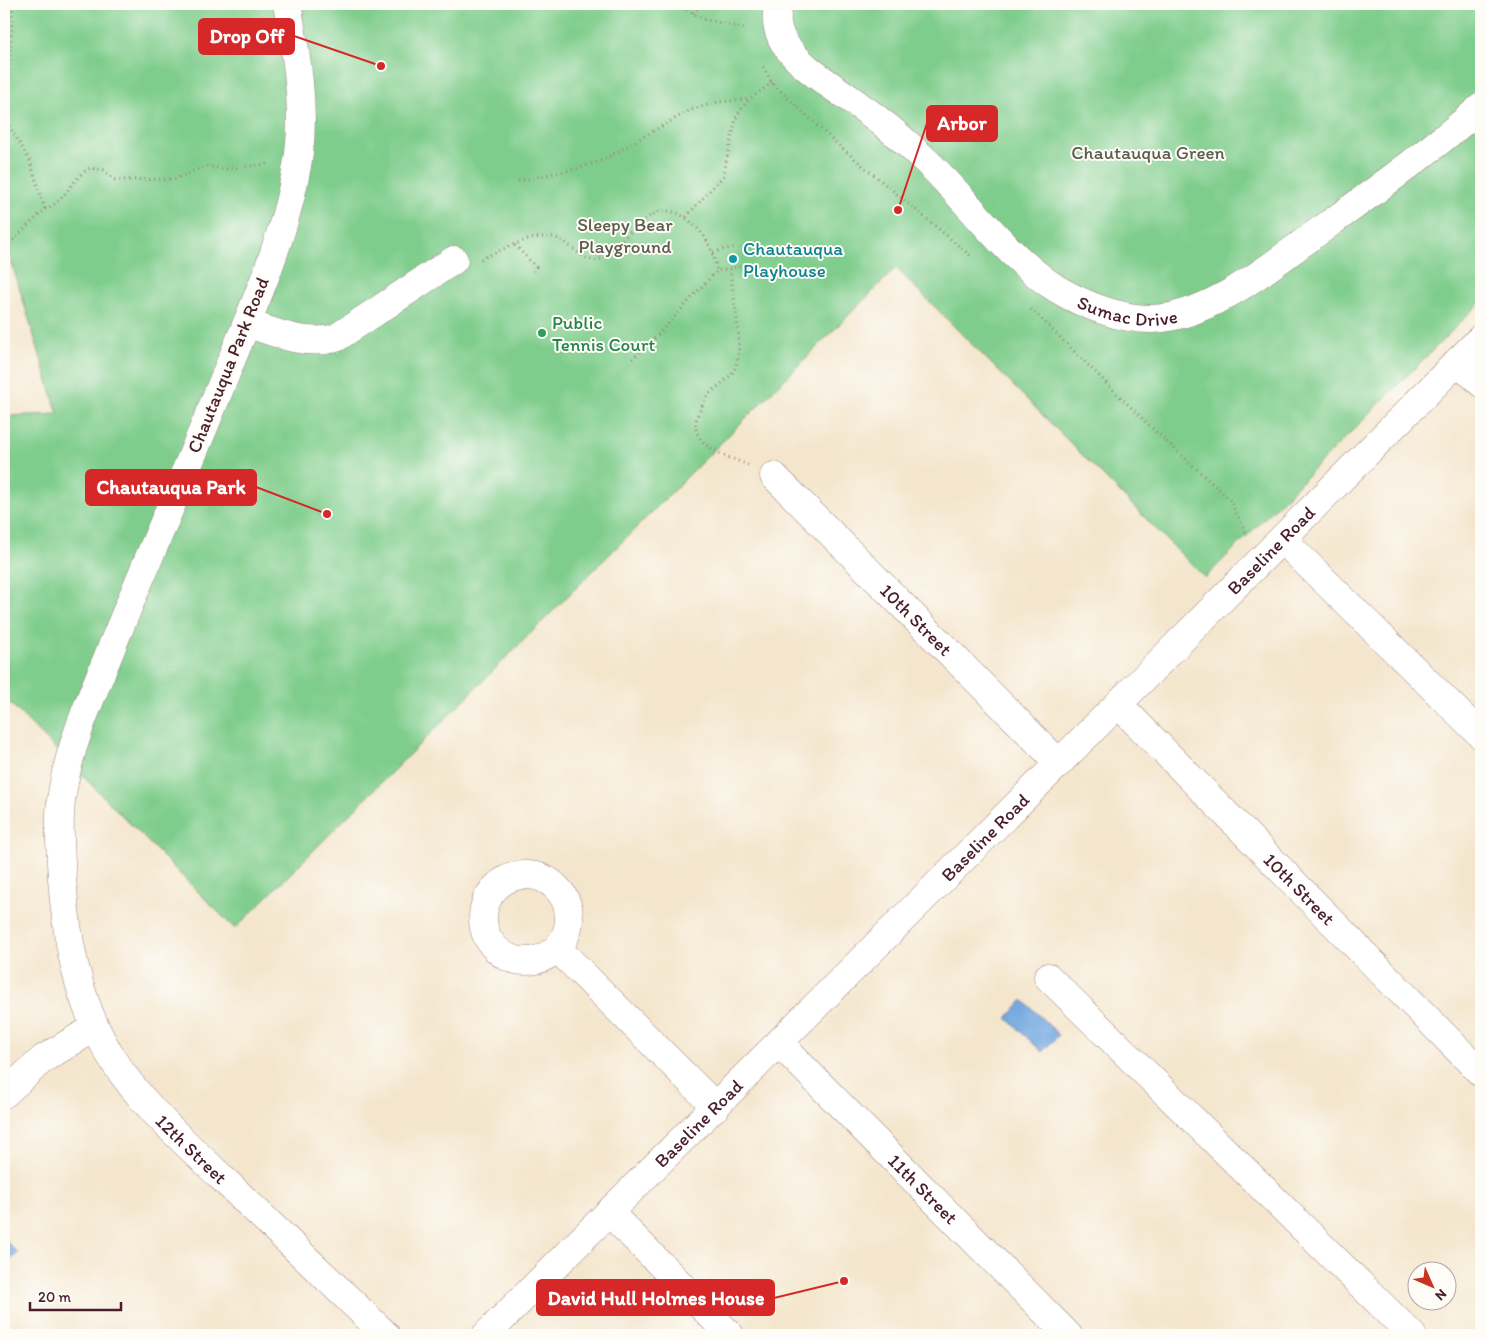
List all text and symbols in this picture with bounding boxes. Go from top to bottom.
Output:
callout: Drop Off [199,19,294,54]
text: Drop Off [210,24,285,49]
callout: Arbor [927,106,997,141]
text: Arbor [936,111,988,135]
park label: Chautauqua Green [1071,141,1225,164]
park label: Sleepy Bear Playground [577,213,673,258]
place label: Chautauqua Playhouse [743,237,843,282]
marker: Chautauqua Playhouse [727,253,739,265]
street label: Chautauqua Park Road [182,273,274,456]
street label: Sumac Drive [1074,290,1180,331]
place label: Public Tennis Court [552,311,655,356]
marker: Public Tennis Court [536,327,548,339]
callout: Chautauqua Park [86,470,256,505]
text: Chautauqua Park [96,475,246,500]
street label: Baseline Road [1222,501,1320,599]
street label: 10th Street [876,578,957,660]
street label: Baseline Road [936,788,1034,886]
street label: 10th Street [1259,848,1340,930]
street label: Baseline Road [649,1074,748,1172]
street label: 12th Street [151,1109,232,1189]
street label: 11th Street [884,1149,963,1229]
north arrow [1408,1262,1458,1312]
scale bar [30,1279,121,1311]
callout: David Hull Holmes House [537,1280,774,1315]
text: N [1431,1285,1450,1304]
text: David Hull Holmes House [548,1286,765,1310]
text: 20 m [38,1288,72,1306]

